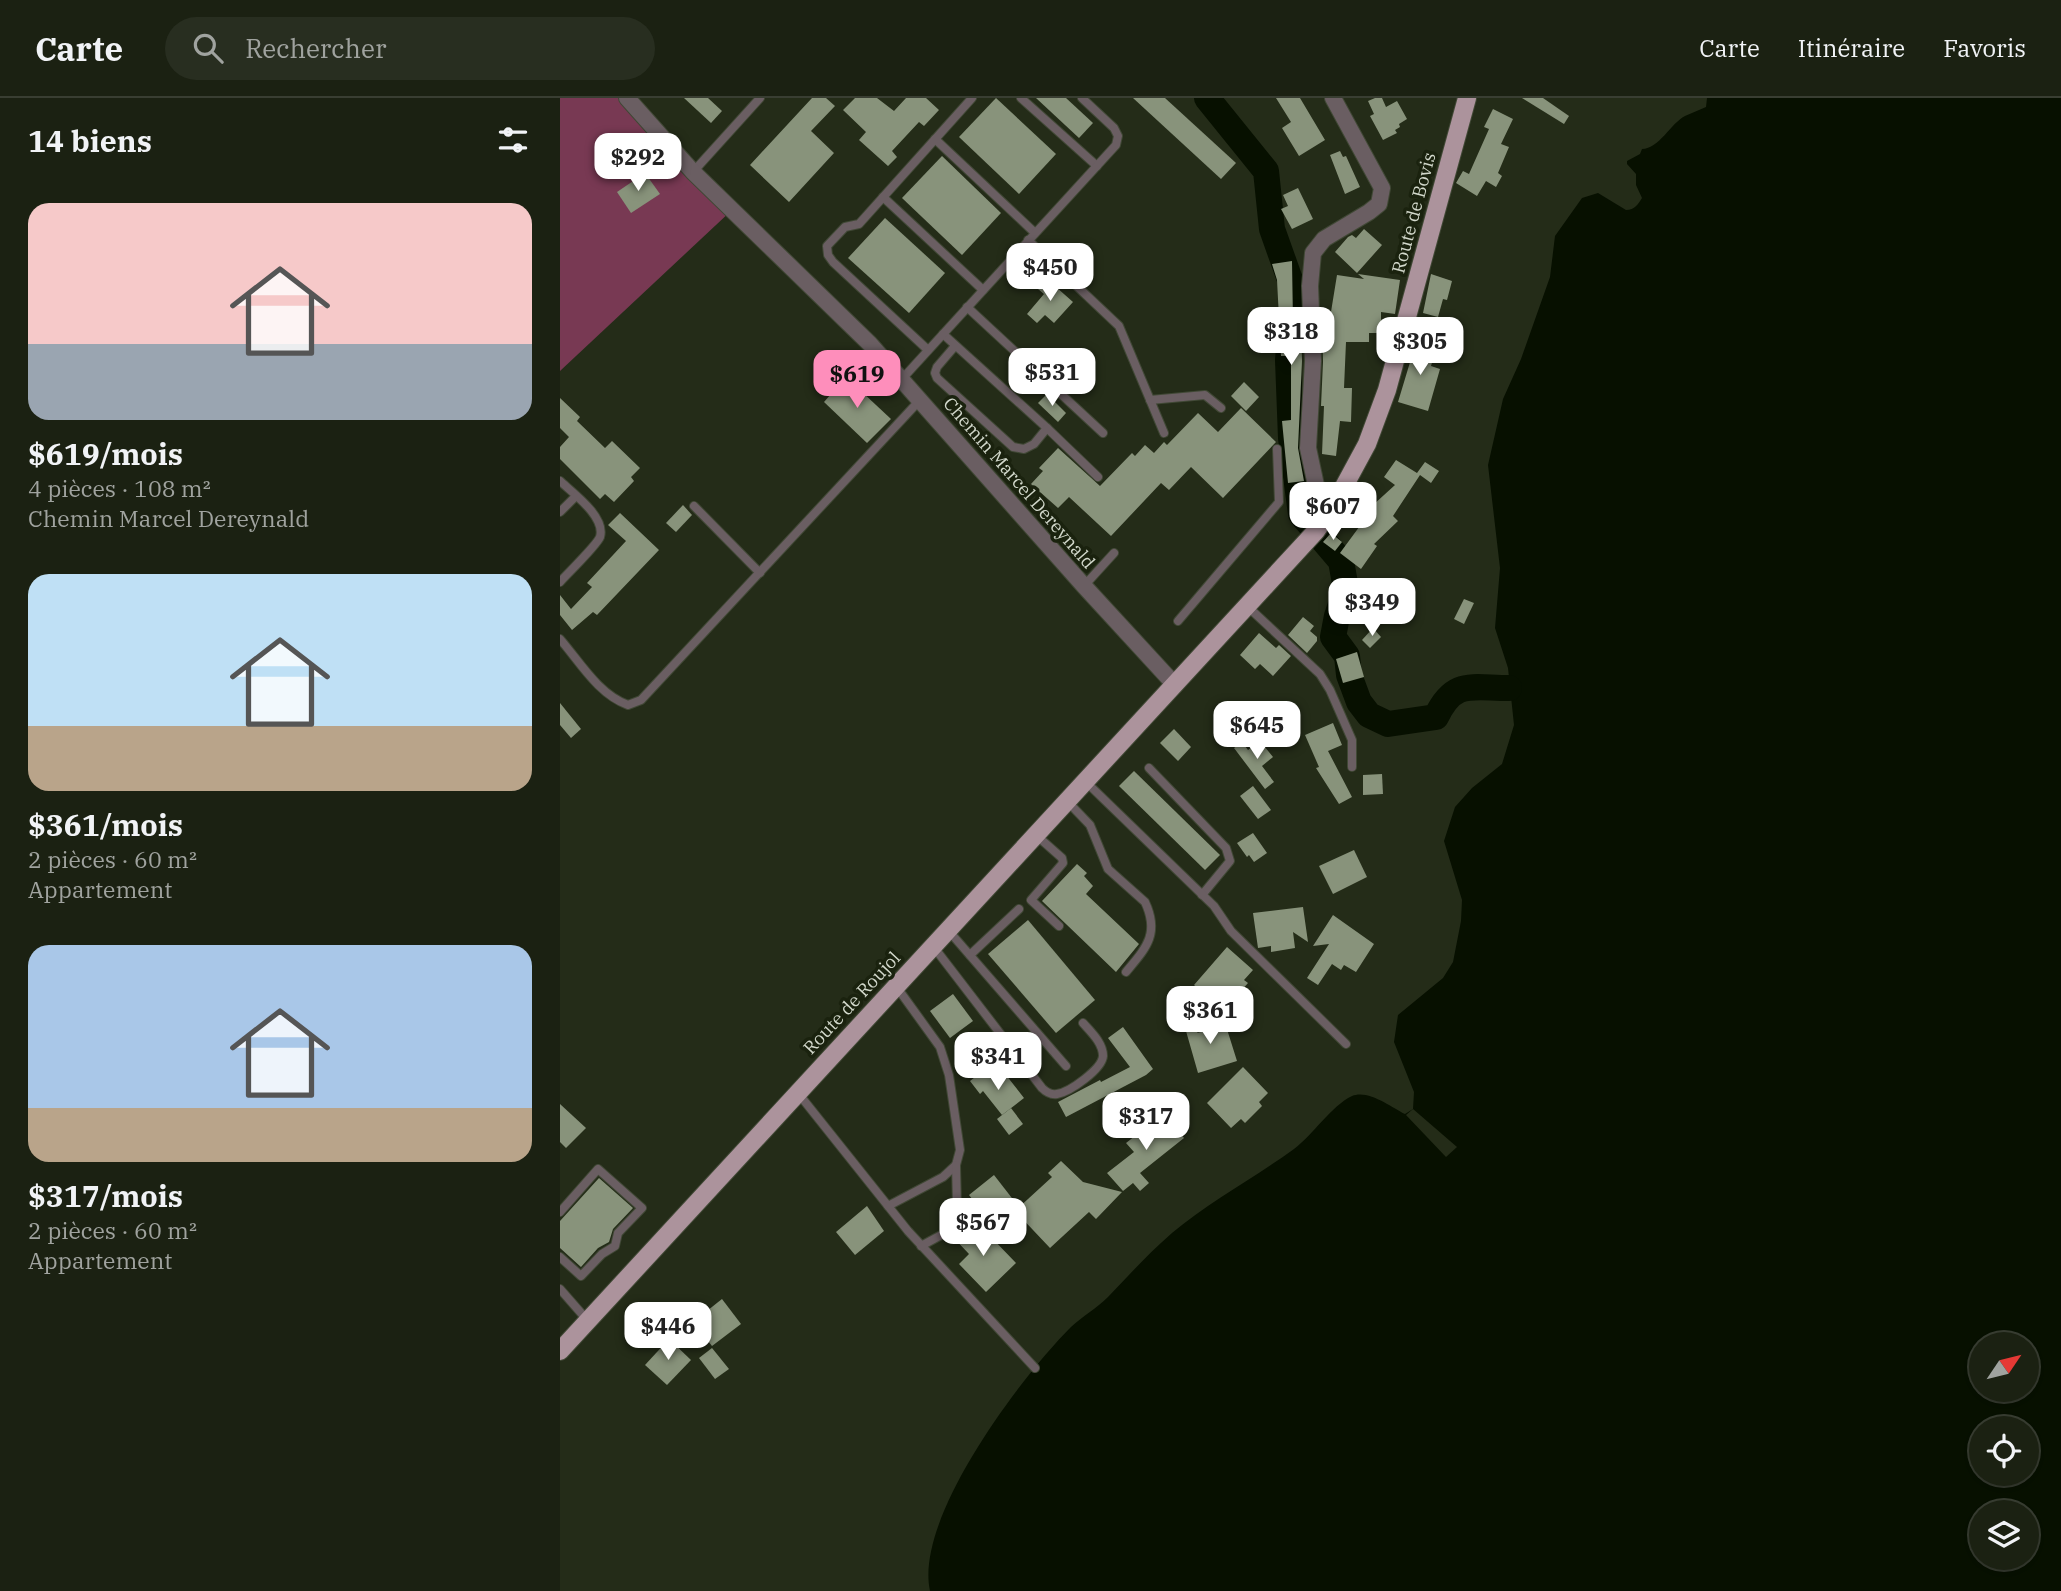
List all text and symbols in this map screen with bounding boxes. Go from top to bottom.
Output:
search box [165,17,655,80]
text: Carte [35,27,123,70]
icon: search [189,29,227,67]
text: Rechercher [245,31,386,65]
text: Carte [1699,32,1760,64]
text: Itinéraire [1798,32,1905,64]
text: Favoris [1943,32,2026,64]
text: 14 biens [28,121,152,160]
icon: filters [494,121,532,159]
pin: $292 [597,134,679,193]
text: $292 [610,141,666,171]
street label: Route de Bovis [1386,150,1441,276]
pin: $450 [1009,244,1091,303]
icon: home [217,248,343,374]
text: $450 [1022,251,1078,281]
pin: $318 [1250,308,1332,367]
text: $318 [1263,315,1319,345]
pin: $305 [1379,317,1461,377]
text: $305 [1392,325,1448,355]
pin: $531 [1011,348,1093,408]
pin: $619 [816,350,898,410]
text: $531 [1024,356,1080,386]
text: $619 [829,358,885,388]
street label: Chemin Marcel Dereynald [939,392,1100,573]
text: $619/mois [28,434,183,473]
text: 4 pièces · 108 m² [28,473,211,503]
pin: $607 [1292,482,1374,542]
text: $607 [1305,490,1361,520]
text: Chemin Marcel Dereynald [28,503,309,533]
pin: $349 [1331,578,1413,638]
text: $349 [1344,586,1400,616]
icon: home [217,619,343,745]
pin: $645 [1216,702,1298,761]
text: $645 [1229,709,1285,739]
text: $361/mois [28,805,183,844]
text: 2 pièces · 60 m² [28,844,197,874]
text: Appartement [28,874,172,904]
street label: Route de Roujol [798,946,905,1059]
pin: $361 [1169,986,1251,1046]
icon: home [217,990,343,1116]
text: $361 [1182,994,1238,1024]
pin: $341 [957,1032,1039,1092]
text: $341 [970,1040,1026,1070]
pin: $317 [1105,1093,1187,1152]
text: $317 [1118,1100,1174,1130]
text: $317/mois [28,1176,183,1215]
pin: $567 [942,1198,1024,1258]
text: $567 [955,1206,1011,1236]
text: 2 pièces · 60 m² [28,1215,197,1245]
text: Appartement [28,1245,172,1275]
pin: $446 [627,1302,709,1362]
text: $446 [640,1310,696,1340]
north arrow [1969,1332,2039,1402]
map controls [1969,1332,2039,1570]
button: locate [1969,1416,2039,1486]
button: layers [1969,1500,2039,1570]

